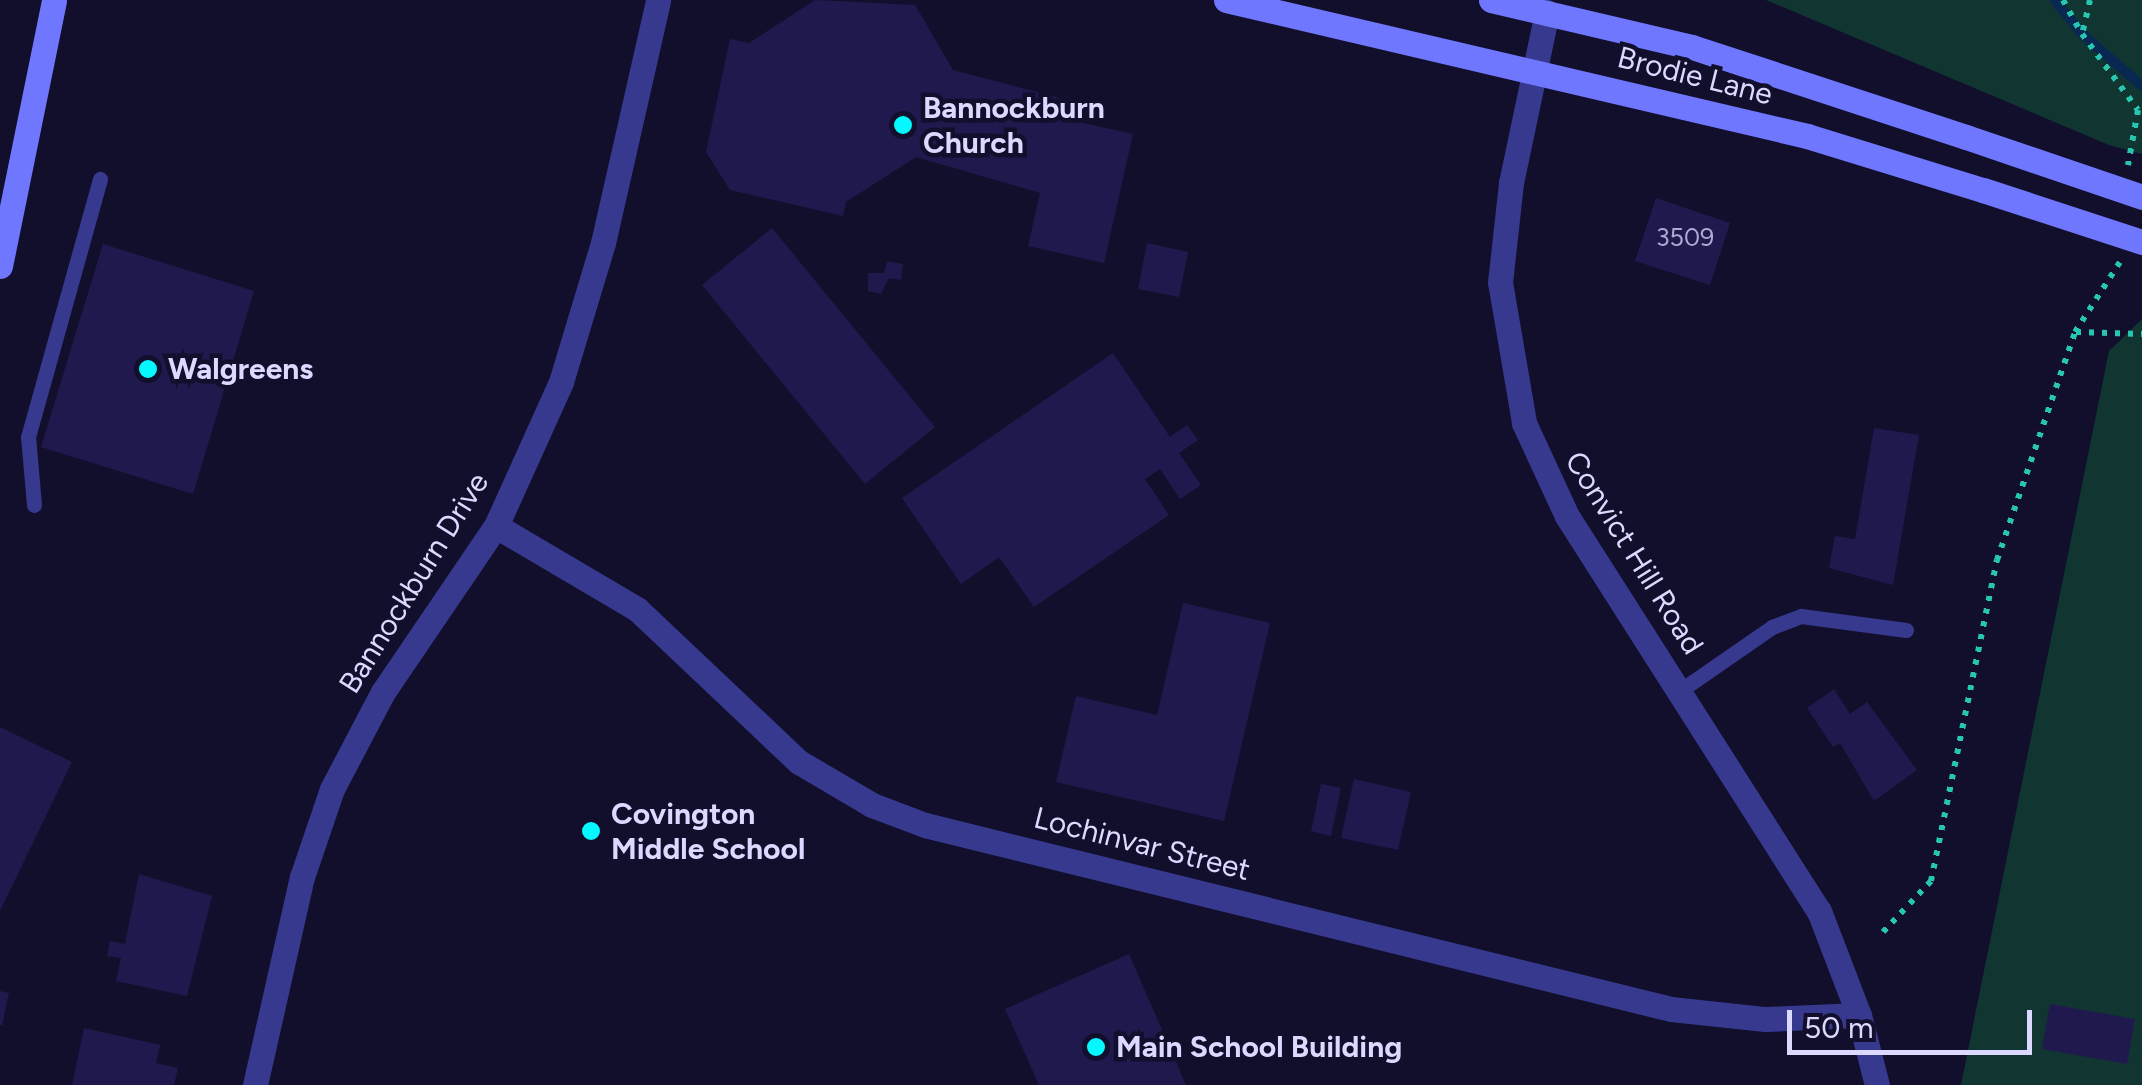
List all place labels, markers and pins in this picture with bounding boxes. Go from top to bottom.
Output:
place label: Bannockburn Church [923,90,1105,160]
marker: Bannockburn Church [892,114,914,136]
place label: Walgreens [168,351,313,387]
marker: Walgreens [137,358,159,380]
place label: Covington Middle School [611,796,805,866]
marker: Covington Middle School [580,820,602,842]
place label: Main School Building [1116,1029,1402,1065]
marker: Main School Building [1085,1036,1107,1058]

